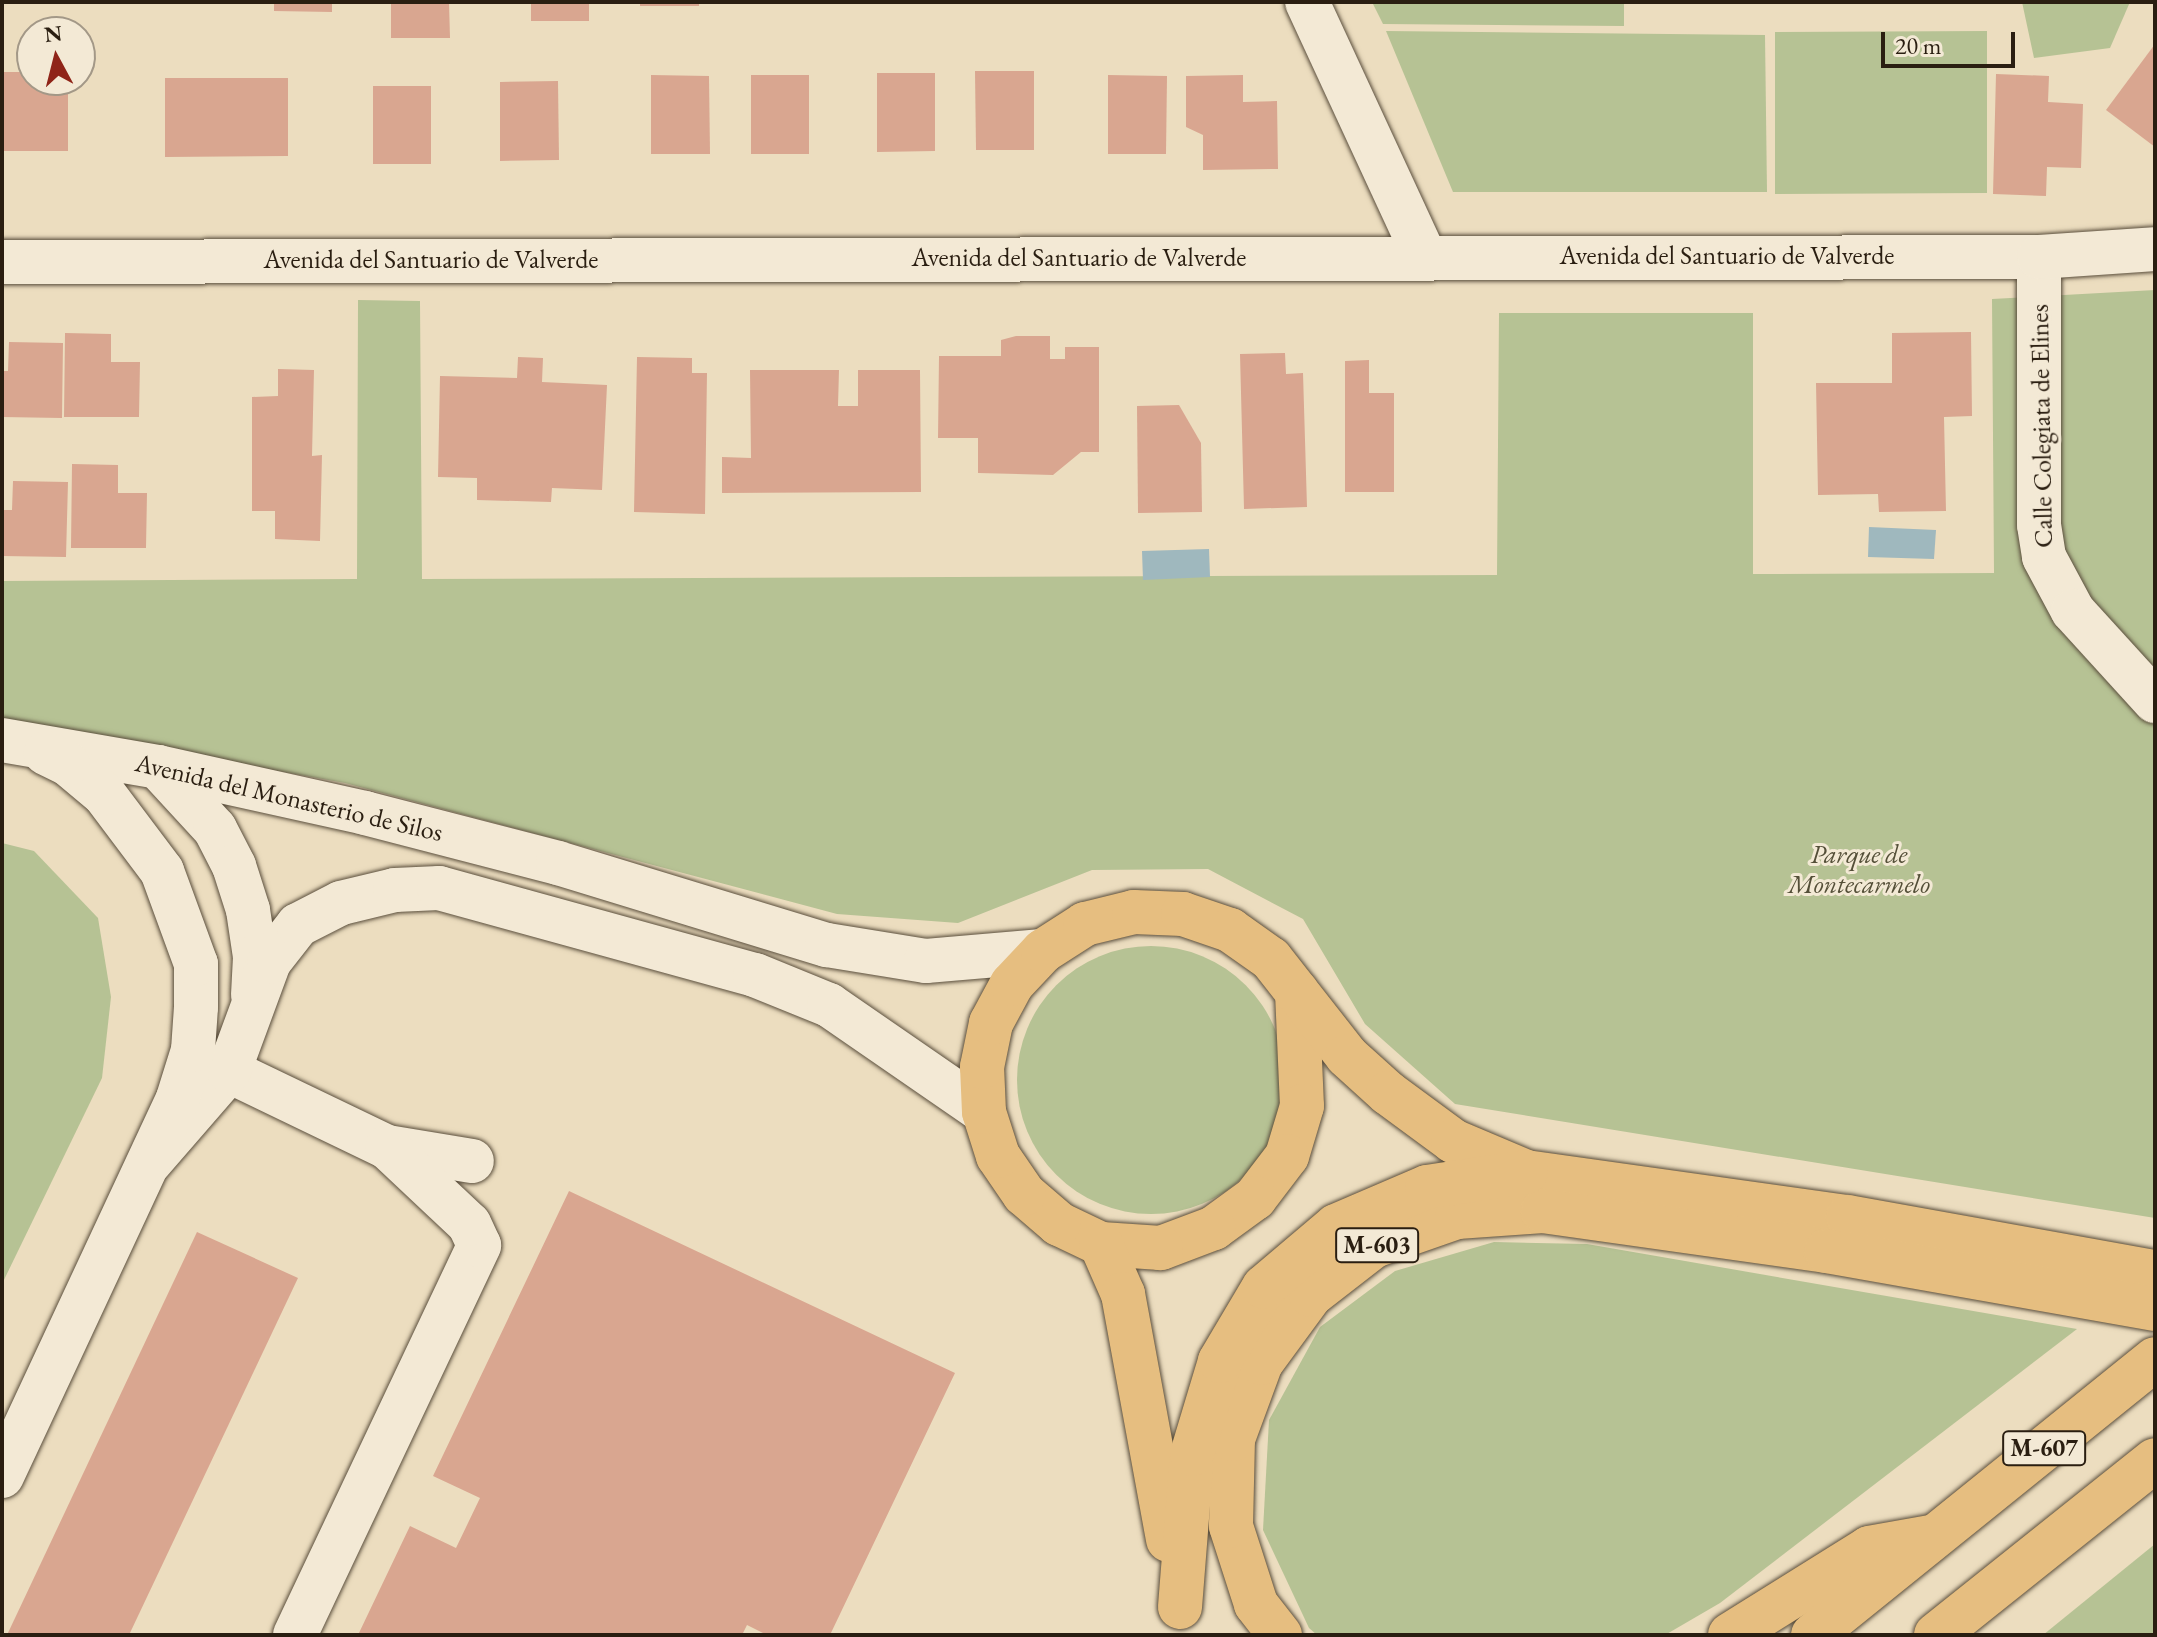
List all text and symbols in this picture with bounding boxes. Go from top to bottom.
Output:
north arrow [16,16,96,96]
scale bar [1885,16,2019,66]
text: N [43,18,64,49]
text: 20 m [1895,30,1942,61]
street label: Avenida del Santuario de Valverde [1559,240,1895,272]
street label: Avenida del Santuario de Valverde [911,242,1247,274]
street label: Avenida del Santuario de Valverde [263,244,599,276]
street label: Calle Colegiata de Elines [2024,304,2060,548]
street label: Avenida del Monasterio de Silos [132,747,446,849]
park label: Parque de Montecarmelo [1788,839,1930,900]
road number: M-603 [1335,1225,1419,1265]
road number: M-607 [2002,1428,2086,1468]

